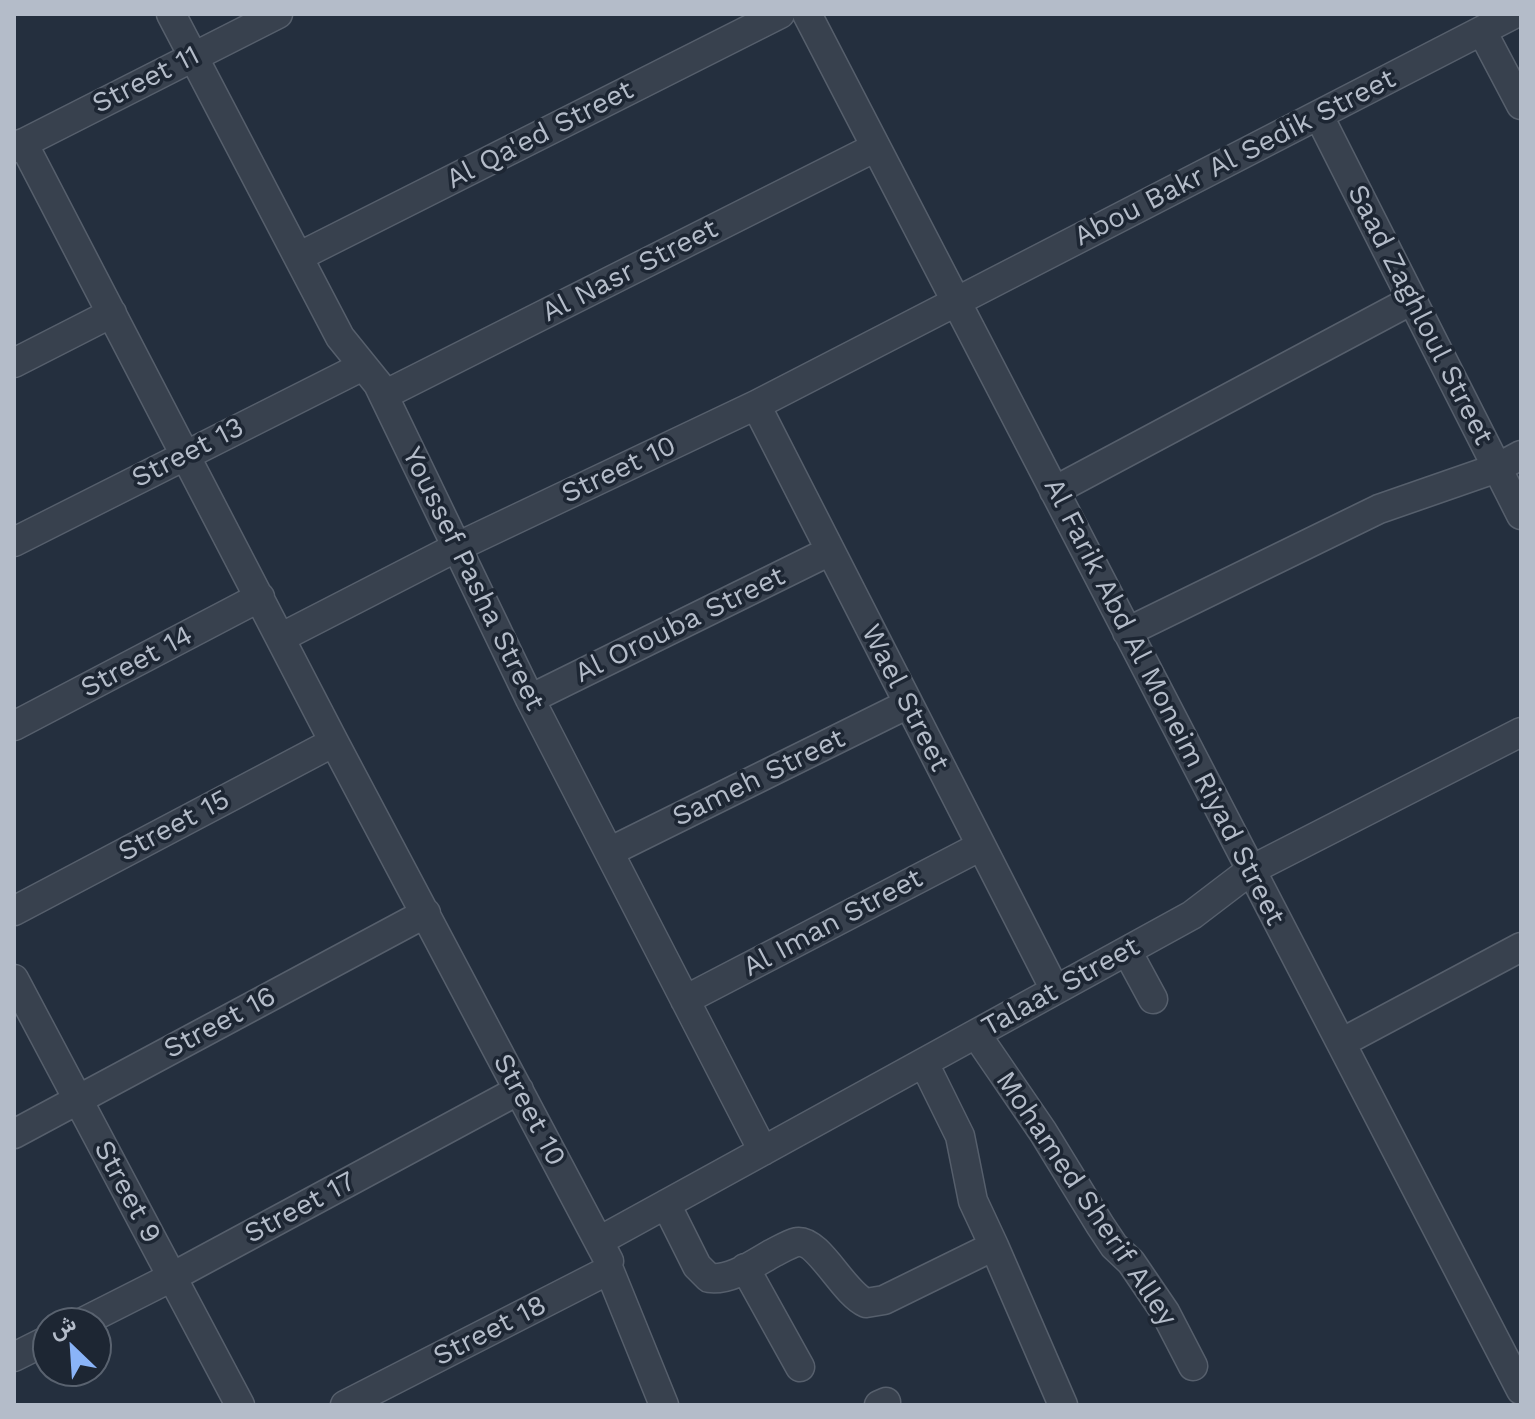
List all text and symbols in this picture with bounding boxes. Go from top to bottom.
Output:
street label: Street 11 [87,39,205,121]
street label: Abou Bakr Al Sedik Street [1069,62,1401,254]
street label: Al Qa'ed Street [441,73,639,197]
street label: Saad Zaghloul Street [1340,179,1500,451]
street label: Al Nasr Street [536,212,724,330]
street label: Street 13 [126,411,250,495]
street label: Street 10 [557,429,681,511]
street label: Youssef Pasha Street [395,442,551,716]
street label: Al Farik Abd Al Moneim Riyad Street [1036,473,1292,931]
street label: Al Orouba Street [569,560,791,690]
street label: Street 14 [75,619,199,705]
street label: Wael Street [854,619,956,777]
street label: Sameh Street [667,722,851,834]
street label: Street 15 [113,783,235,869]
street label: Al Iman Street [738,862,928,984]
street label: Talaat Street [976,930,1146,1044]
street label: Street 16 [158,980,282,1066]
street label: Street 10 [485,1048,573,1172]
street label: Mohamed Sherif Alley [988,1065,1184,1333]
street label: Street 9 [86,1135,168,1249]
street label: Street 17 [239,1165,361,1251]
street label: Street 18 [428,1288,552,1374]
north arrow [32,1307,112,1387]
text: ش [45,1310,80,1344]

